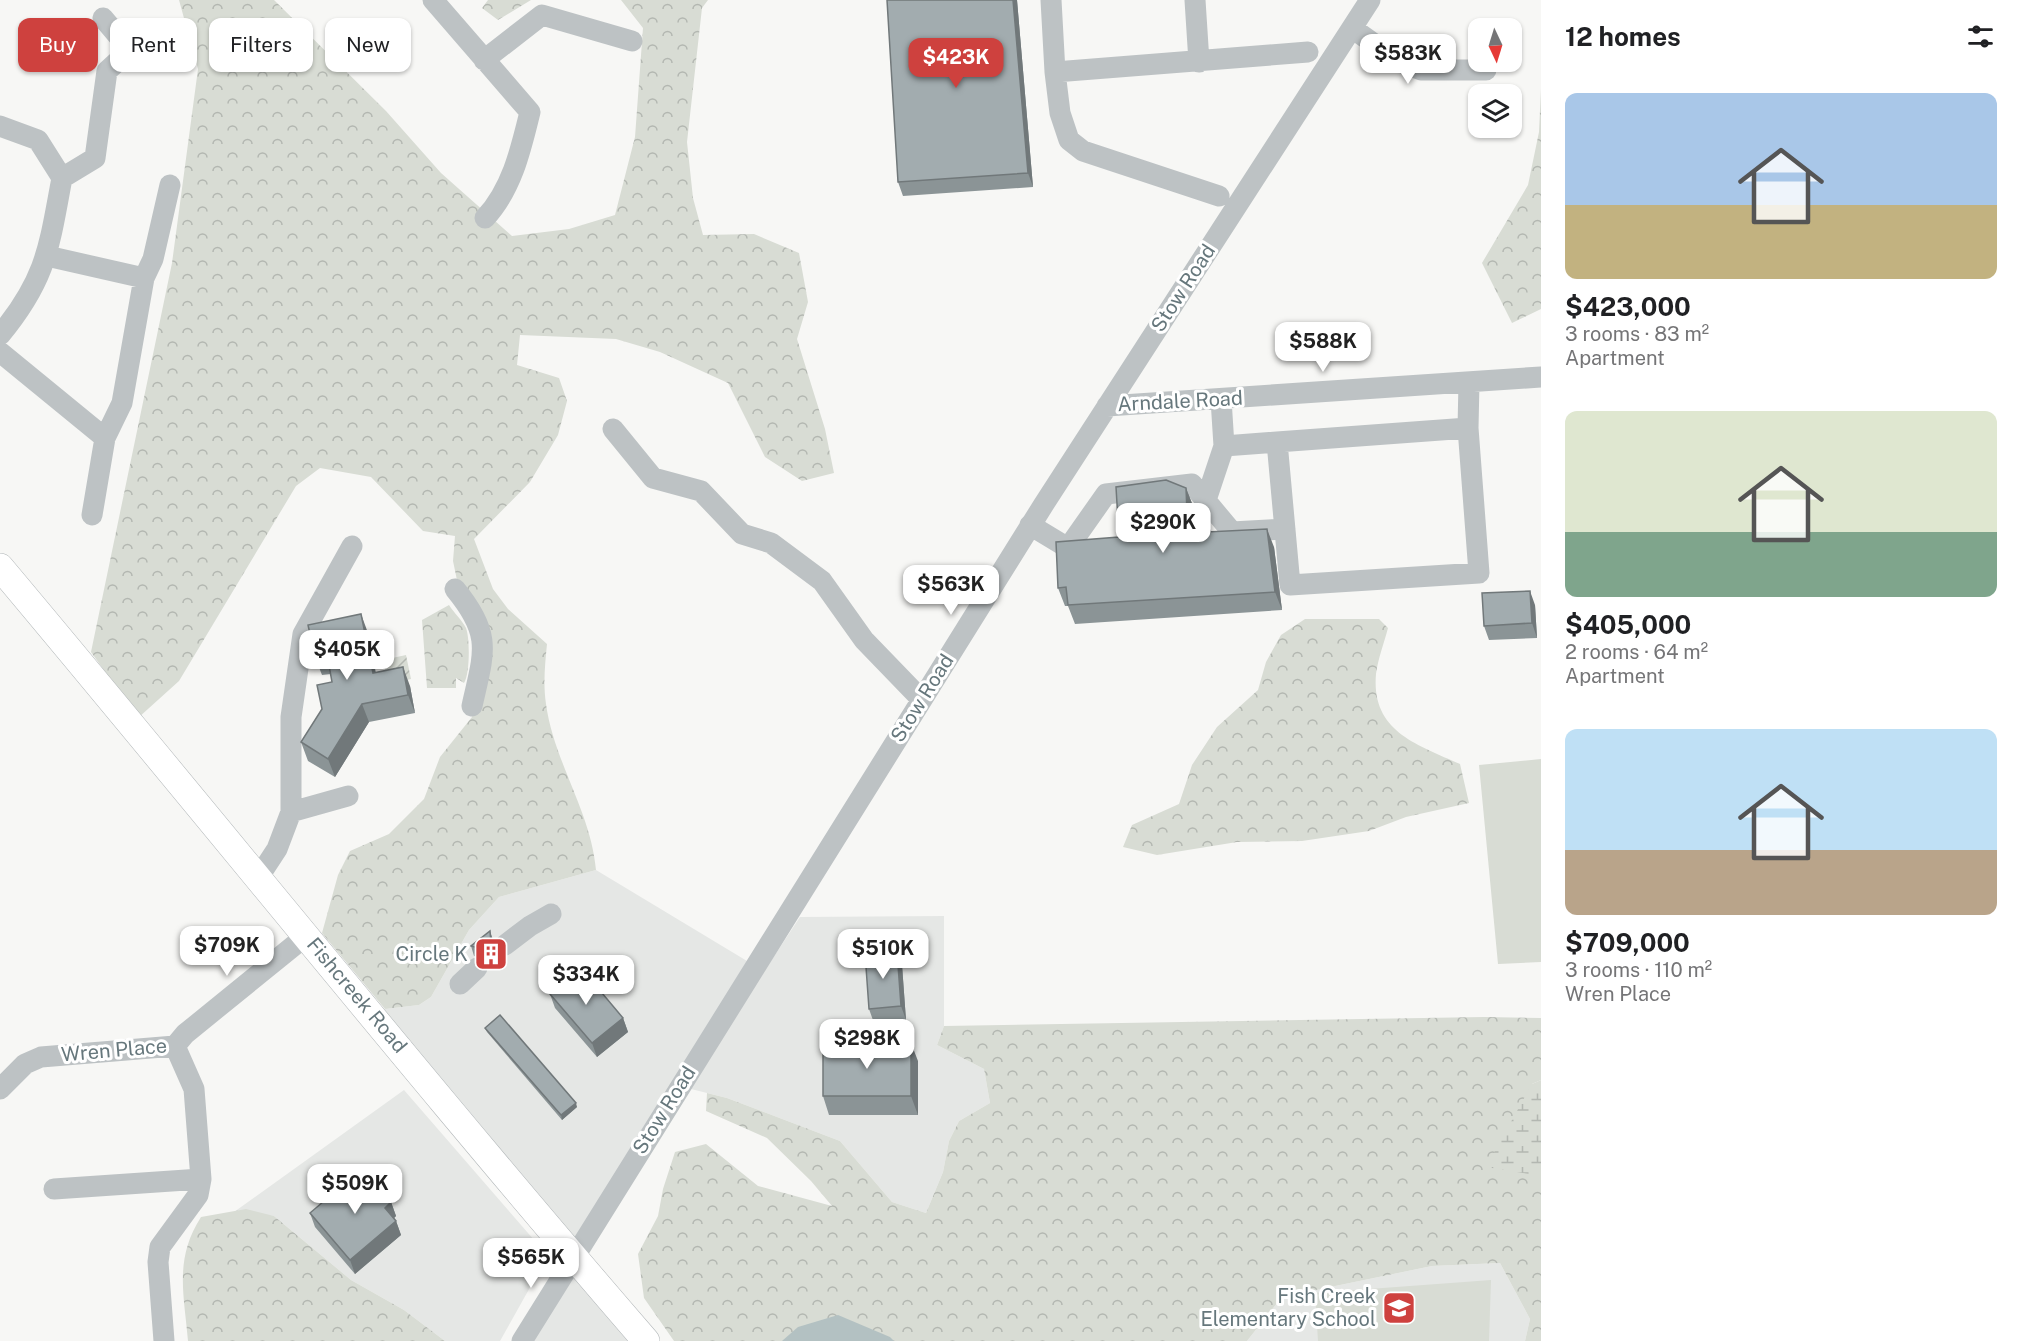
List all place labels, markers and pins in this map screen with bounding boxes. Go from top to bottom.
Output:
pin: $583K [1366,34,1450,85]
pin: $423K [914,38,998,89]
pin: $588K [1281,322,1365,373]
pin: $290K [1121,503,1205,554]
pin: $563K [909,565,993,616]
pin: $405K [305,630,389,681]
pin: $709K [185,926,269,977]
pin: $510K [841,929,925,980]
building icon: Circle K [473,936,509,972]
place label: Circle K [395,942,468,966]
pin: $334K [544,955,628,1006]
pin: $298K [825,1019,909,1070]
pin: $509K [313,1164,397,1215]
pin: $565K [489,1238,573,1289]
place label: Fish Creek Elementary School [1201,1284,1376,1331]
school or university icon: Fish Creek Elementary School [1381,1290,1417,1326]

